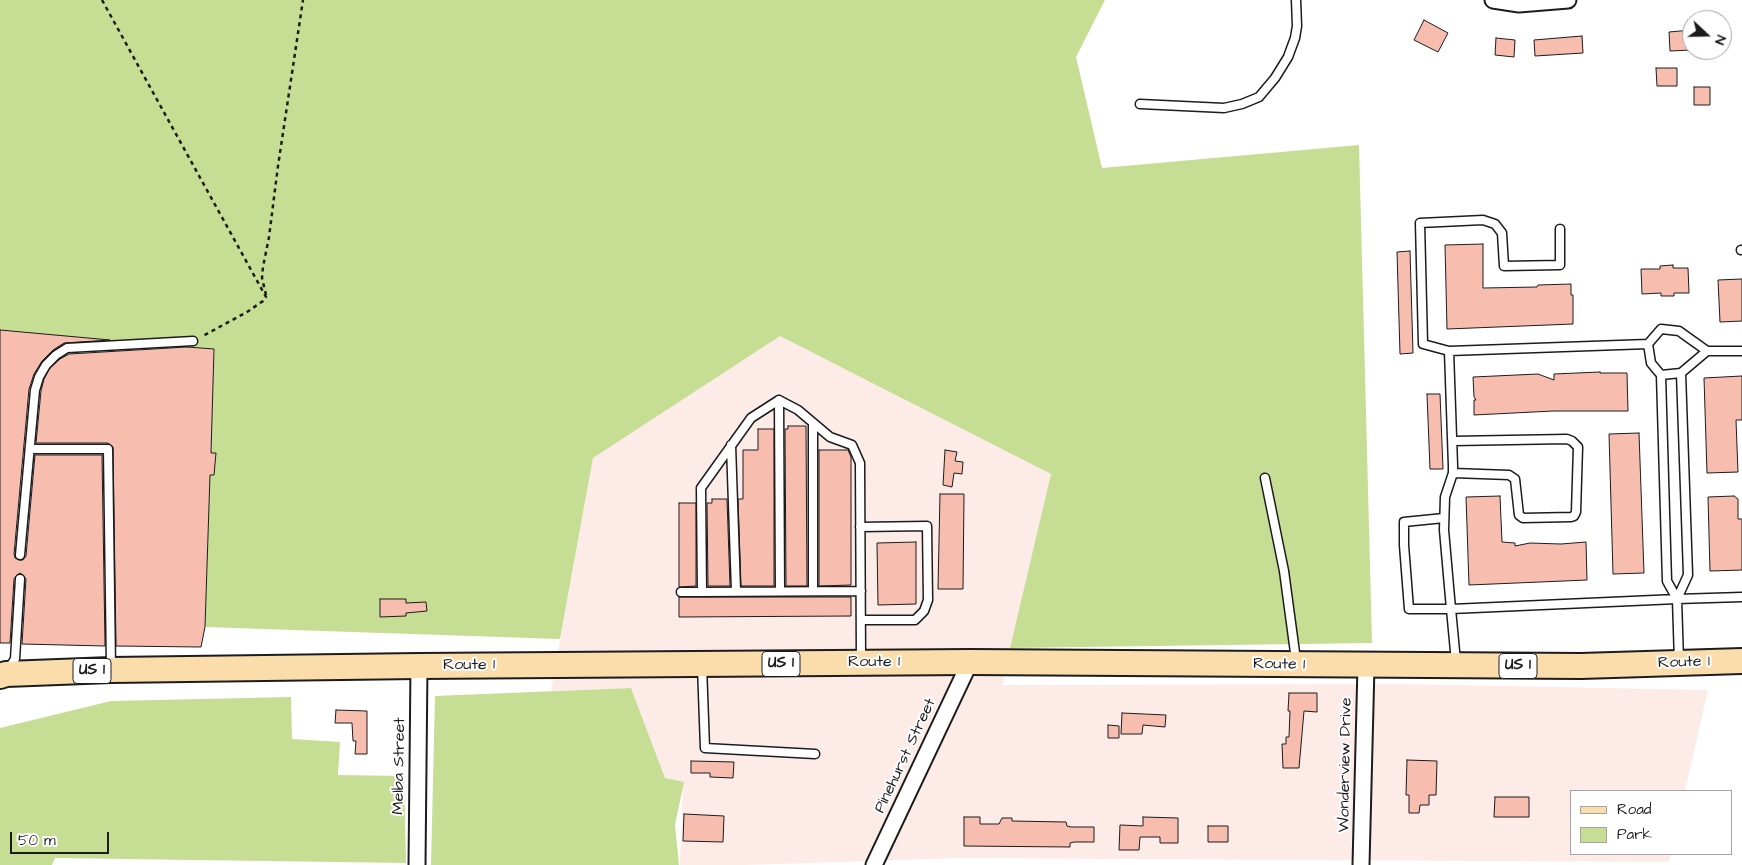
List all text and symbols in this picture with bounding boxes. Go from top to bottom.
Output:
north arrow [1682,10,1732,60]
text: N [1709,32,1731,48]
road number: US 1 [762,652,800,676]
street label: Route 1 [1658,652,1710,674]
street label: Route 1 [848,653,900,673]
road number: US 1 [1499,654,1537,678]
street label: Route 1 [1253,655,1305,675]
street label: Route 1 [443,656,495,676]
road number: US 1 [73,658,111,684]
street label: Pinehurst Street [871,696,941,816]
street label: Wonderview Drive [1335,697,1357,833]
street label: Melba Street [390,717,410,815]
legend [1570,790,1732,855]
text: Road [1617,799,1651,820]
scale bar [12,822,111,854]
text: Park [1617,824,1652,845]
text: 50 m [18,830,56,851]

